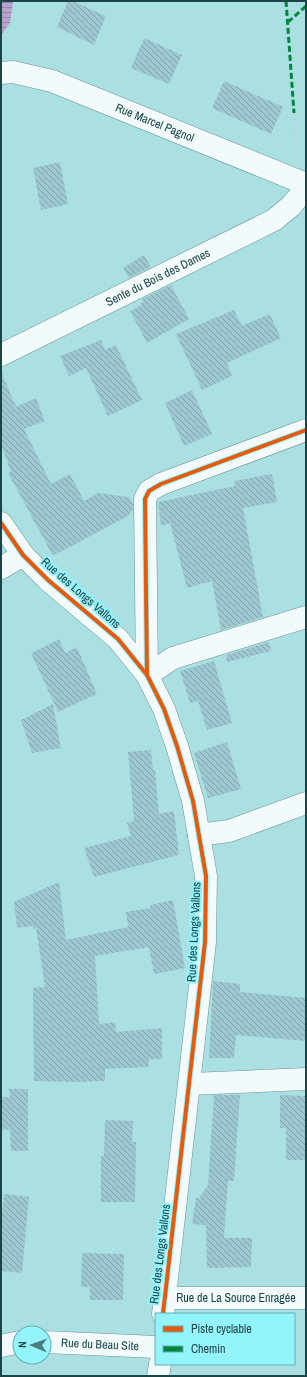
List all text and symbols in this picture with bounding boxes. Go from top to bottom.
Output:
street label: Rue Marcel Pagnol [113,100,197,146]
street label: Sente du Bois des Dames [103,245,213,310]
street label: Rue des Longs Vallons [38,554,124,632]
street label: Rue des Longs Vallons [183,881,205,983]
street label: Rue des Longs Vallons [146,1203,174,1305]
street label: Rue de La Source Enragée [176,1290,296,1306]
legend [155,1313,295,1365]
text: Piste cyclable [191,1321,252,1337]
north arrow [12,1325,52,1365]
street label: Rue du Beau Site [61,1335,139,1354]
text: N [15,1341,29,1348]
text: Chemin [191,1341,225,1357]

